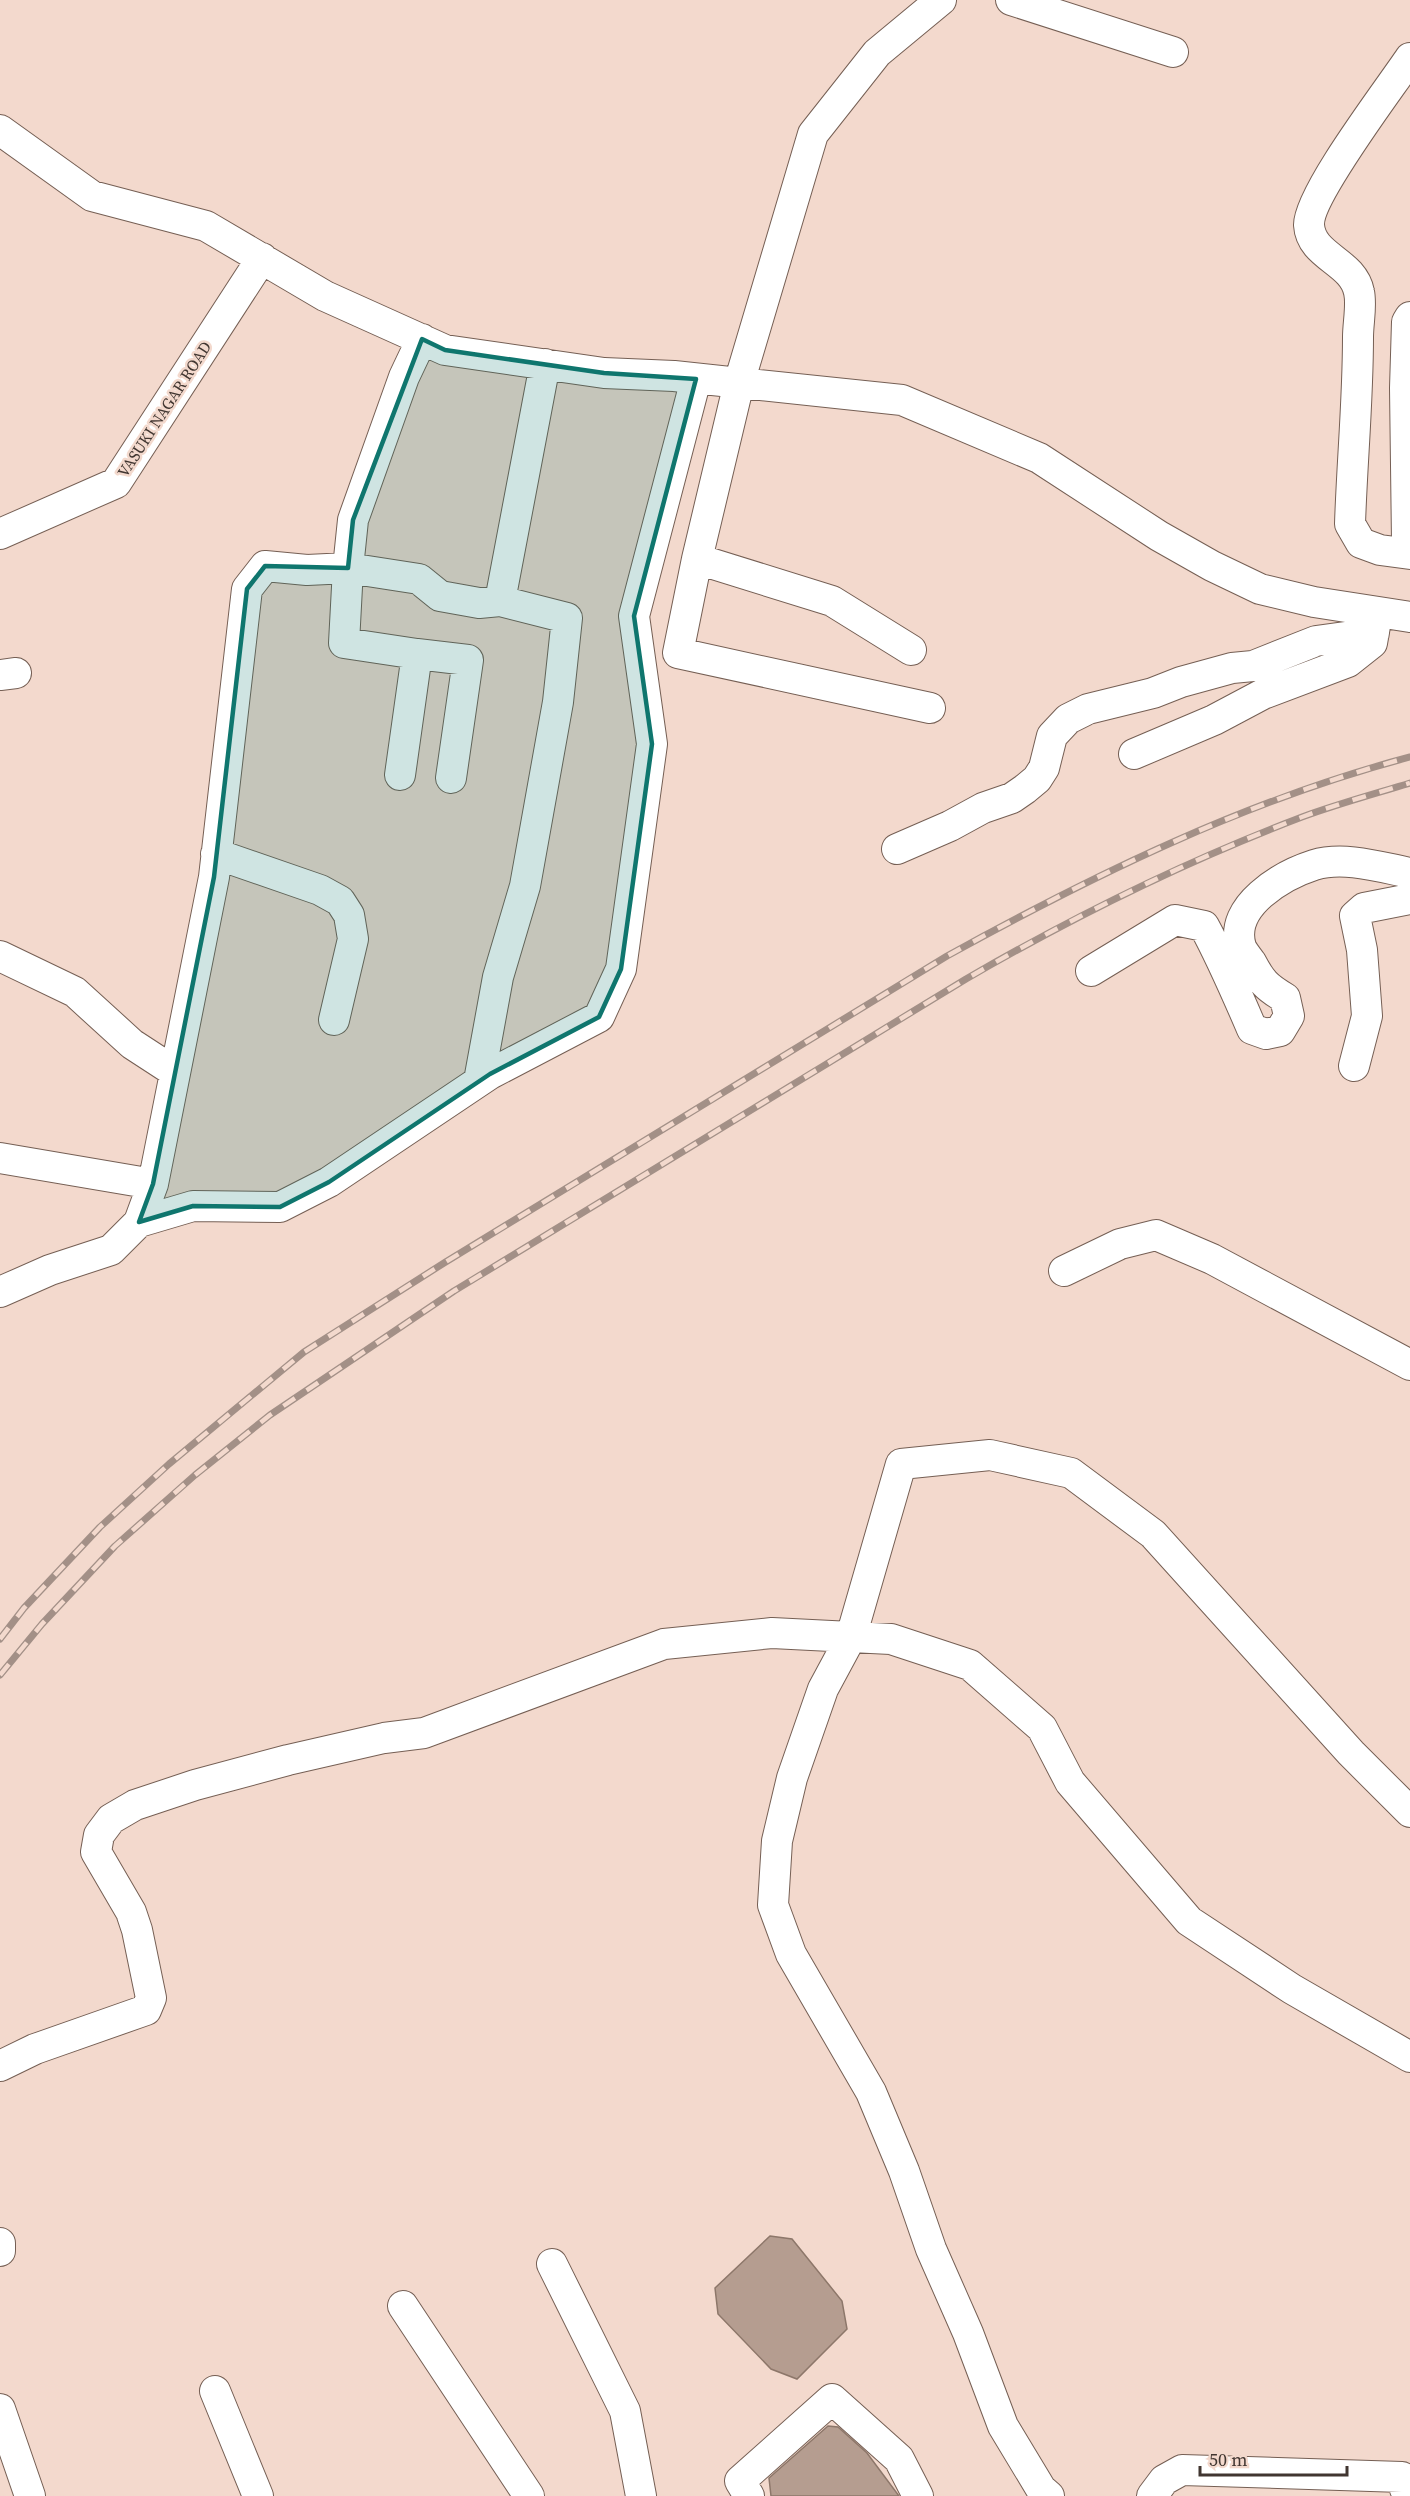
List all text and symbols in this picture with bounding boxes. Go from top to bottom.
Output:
street label: VASUKI NAGAR ROAD [112,337,216,481]
scale bar [1200,2439,1347,2477]
text: 50 m [1209,2447,1247,2472]

